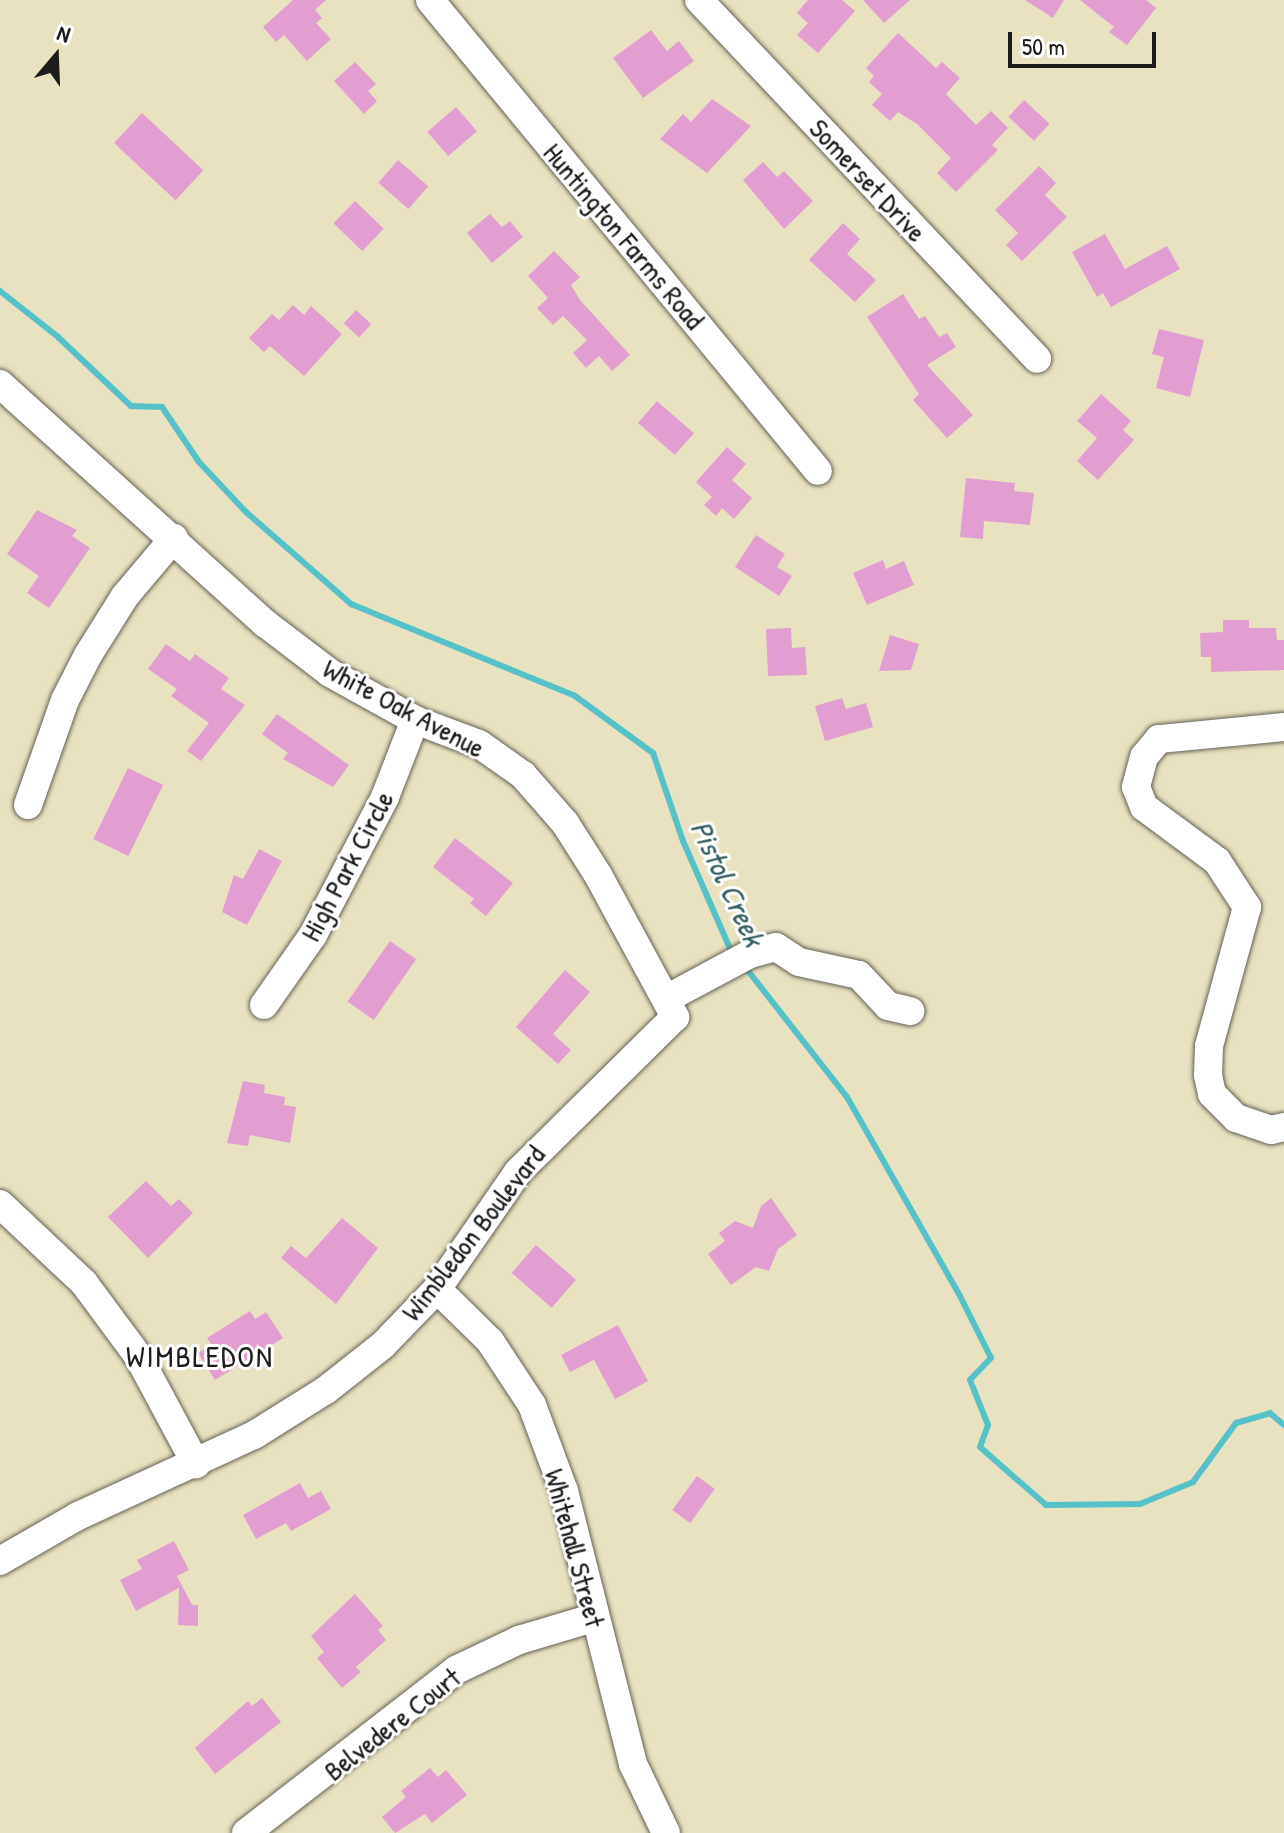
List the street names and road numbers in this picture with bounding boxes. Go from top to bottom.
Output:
street label: Somerset Drive [803,112,933,248]
street label: Huntington Farms Road [536,136,712,336]
street label: White Oak Avenue [317,651,491,765]
street label: High Park Circle [293,785,401,947]
street label: Wimbledon Boulevard [394,1139,552,1327]
street label: Whitehall Street [538,1465,612,1631]
street label: Belvedere Court [317,1660,467,1788]

